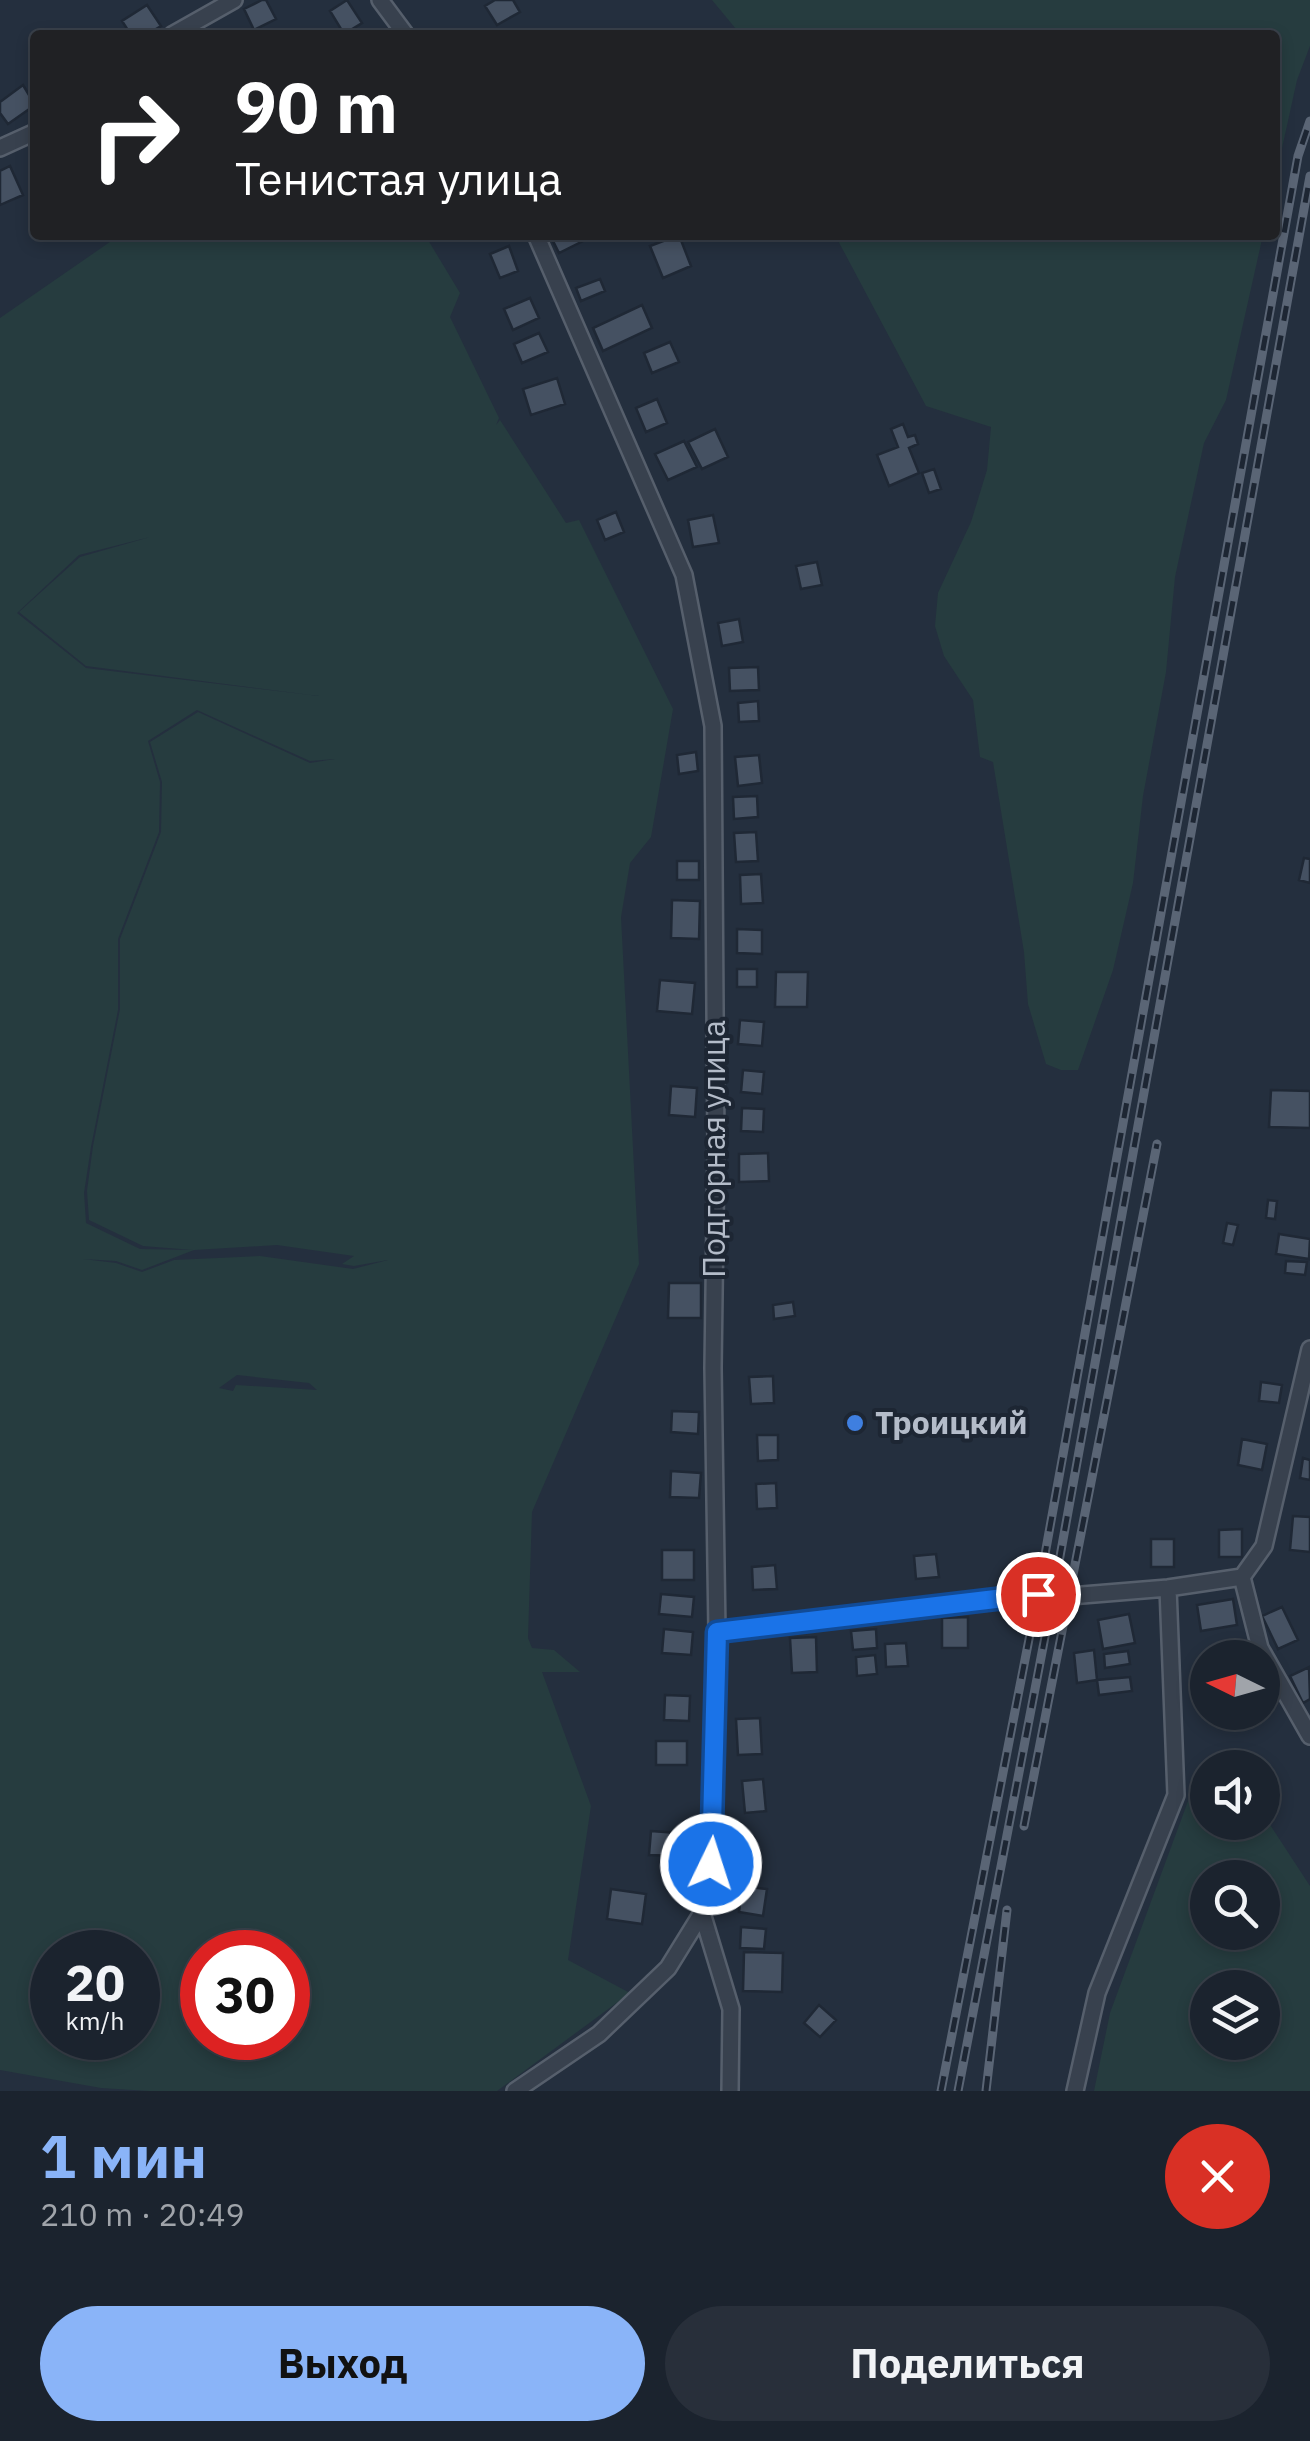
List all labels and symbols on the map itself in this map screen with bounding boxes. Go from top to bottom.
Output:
street label: Подгорная улица [692,1020,734,1278]
place label: Троицкий [875,1401,1028,1443]
marker: Троицкий [844,1412,866,1434]
pin [996,1552,1081,1637]
north arrow [1190,1640,1280,1730]
position arrow [659,1812,763,1916]
speed limit sign: 30 [180,1930,310,2060]

